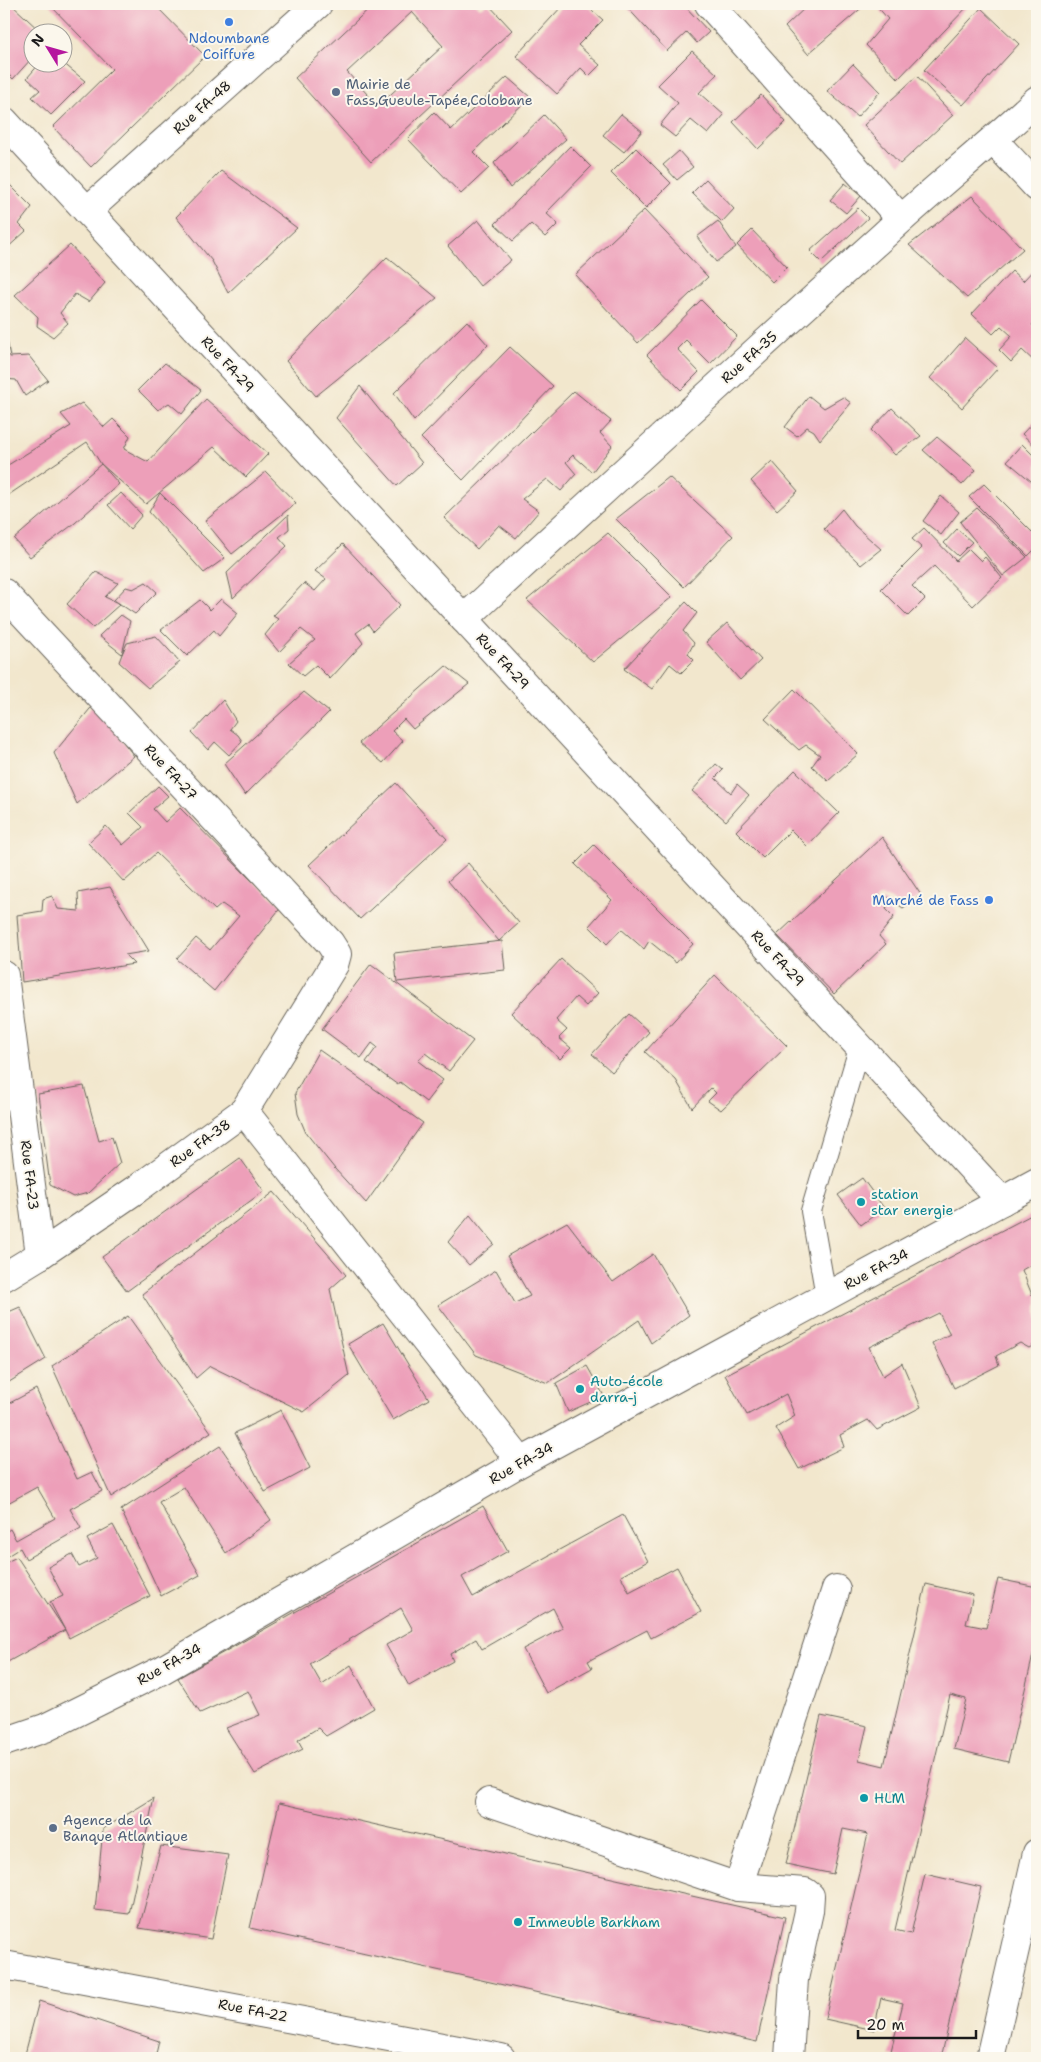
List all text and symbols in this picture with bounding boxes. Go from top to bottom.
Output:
marker: Ndoumbane Coiffure [223,16,235,28]
north arrow [22,22,72,72]
place label: Ndoumbane Coiffure [188,29,270,63]
text: N [27,30,48,50]
place label: Mairie de Fass,Gueule-Tapée,Colobane [346,75,533,109]
street label: Rue FA-48 [169,76,235,138]
marker: Mairie de Fass,Gueule-Tapée,Colobane [330,86,342,98]
street label: Rue FA-35 [717,327,781,387]
street label: Rue FA-29 [197,332,259,396]
street label: Rue FA-29 [472,629,534,693]
street label: Rue FA-27 [141,740,201,804]
place label: Marché de Fass [872,891,979,909]
marker: Marché de Fass [983,894,995,906]
street label: Rue FA-29 [747,926,809,990]
street label: Rue FA-38 [166,1115,234,1171]
street label: Rue FA-23 [17,1139,43,1211]
place label: station star energie [871,1185,953,1219]
marker: station star energie [855,1196,867,1208]
street label: Rue FA-34 [841,1244,912,1294]
place label: Auto-école darra-j [590,1372,663,1406]
marker: Auto-école darra-j [574,1383,586,1395]
street label: Rue FA-34 [486,1438,556,1488]
street label: Rue FA-34 [134,1639,204,1689]
place label: HLM [874,1789,906,1807]
marker: HLM [858,1792,870,1804]
place label: Agence de la Banque Atlantique [63,1811,188,1845]
marker: Agence de la Banque Atlantique [47,1822,59,1834]
place label: Immeuble Barkham [528,1913,660,1931]
marker: Immeuble Barkham [512,1916,524,1928]
street label: Rue FA-22 [217,1994,289,2026]
scale bar [858,2007,976,2039]
text: 20 m [866,2015,905,2035]

